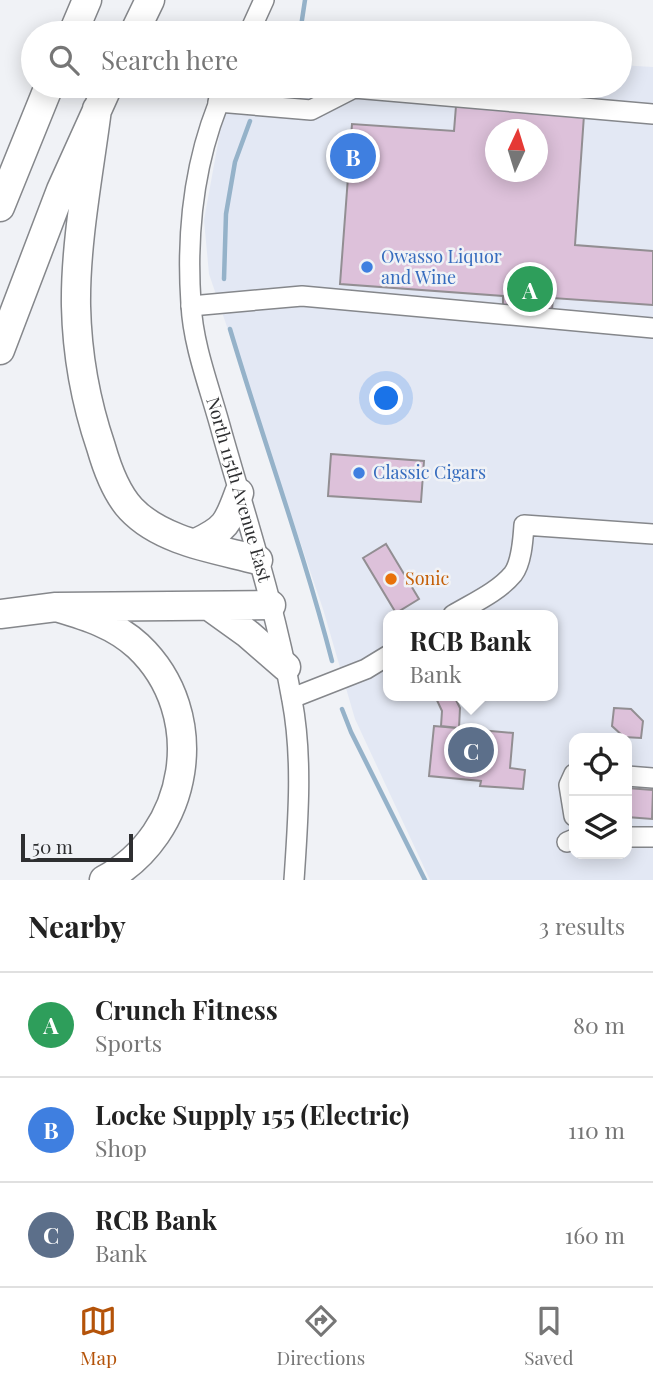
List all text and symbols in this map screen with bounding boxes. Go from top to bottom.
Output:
search box [21,21,632,98]
icon: search [45,41,83,79]
text: Search here [101,42,238,77]
north arrow [485,119,548,182]
pin: B [330,130,376,182]
place label: Owasso Liquor and Wine [381,244,502,289]
marker: Owasso Liquor and Wine [359,259,375,275]
pin: A [507,263,553,315]
your location [369,381,403,415]
street label: North 115th Avenue East [201,394,278,585]
place label: Classic Cigars [373,460,486,484]
marker: Classic Cigars [351,465,367,481]
place label: Sonic [405,566,450,590]
marker: Sonic [383,571,399,587]
popup [383,610,558,701]
text: RCB Bank [410,623,531,658]
text: Bank [410,658,462,689]
pin: C [448,724,494,776]
map controls [569,733,632,859]
button: locate [569,733,632,796]
button: layers [569,796,632,859]
scale bar [21,831,133,863]
text: 50 m [32,833,73,859]
text: Nearby [28,906,126,946]
text: 3 results [539,910,625,941]
text: Crunch Fitness [95,992,278,1027]
text: A [43,1009,59,1040]
text: 80 m [573,1009,625,1040]
text: Sports [95,1027,162,1058]
text: Locke Supply 155 (Electric) [95,1097,409,1132]
text: B [43,1114,59,1145]
text: 110 m [568,1114,625,1145]
text: Shop [95,1132,147,1163]
text: RCB Bank [95,1202,217,1237]
text: C [43,1219,59,1250]
text: 160 m [565,1219,625,1250]
text: Bank [95,1237,147,1268]
tab: Map [79,1302,117,1370]
tab: Directions [276,1302,365,1370]
tab: Saved [524,1302,574,1370]

